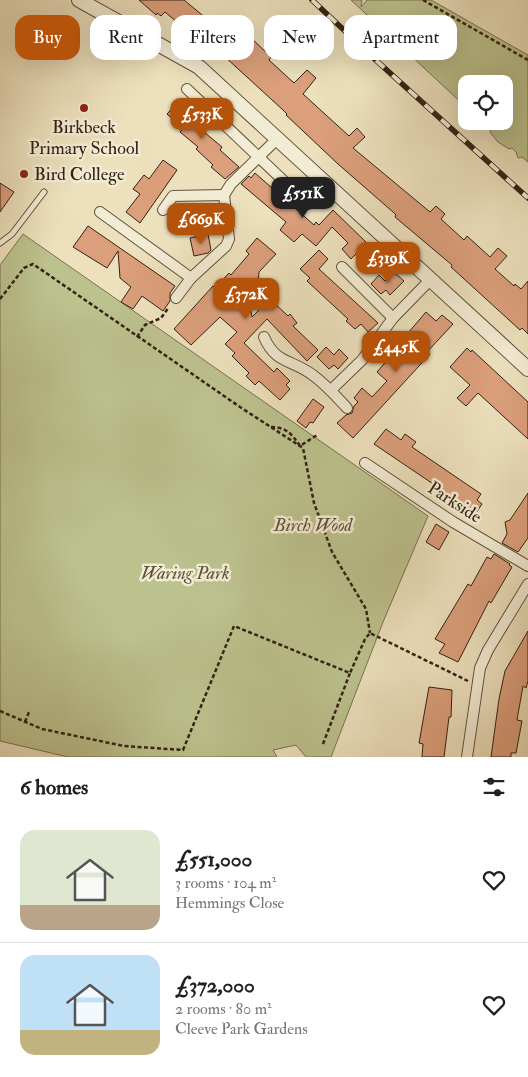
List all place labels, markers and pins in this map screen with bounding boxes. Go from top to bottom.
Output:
pin: £533K [167,98,237,140]
marker: Birkbeck Primary School [78,102,90,114]
place label: Birkbeck Primary School [29,116,139,160]
place label: Bird College [34,163,125,186]
marker: Bird College [18,168,30,180]
pin: £551K [268,176,338,219]
pin: £669K [166,202,236,245]
pin: £319K [353,242,423,284]
pin: £372K [211,278,281,320]
pin: £445K [361,330,431,373]

